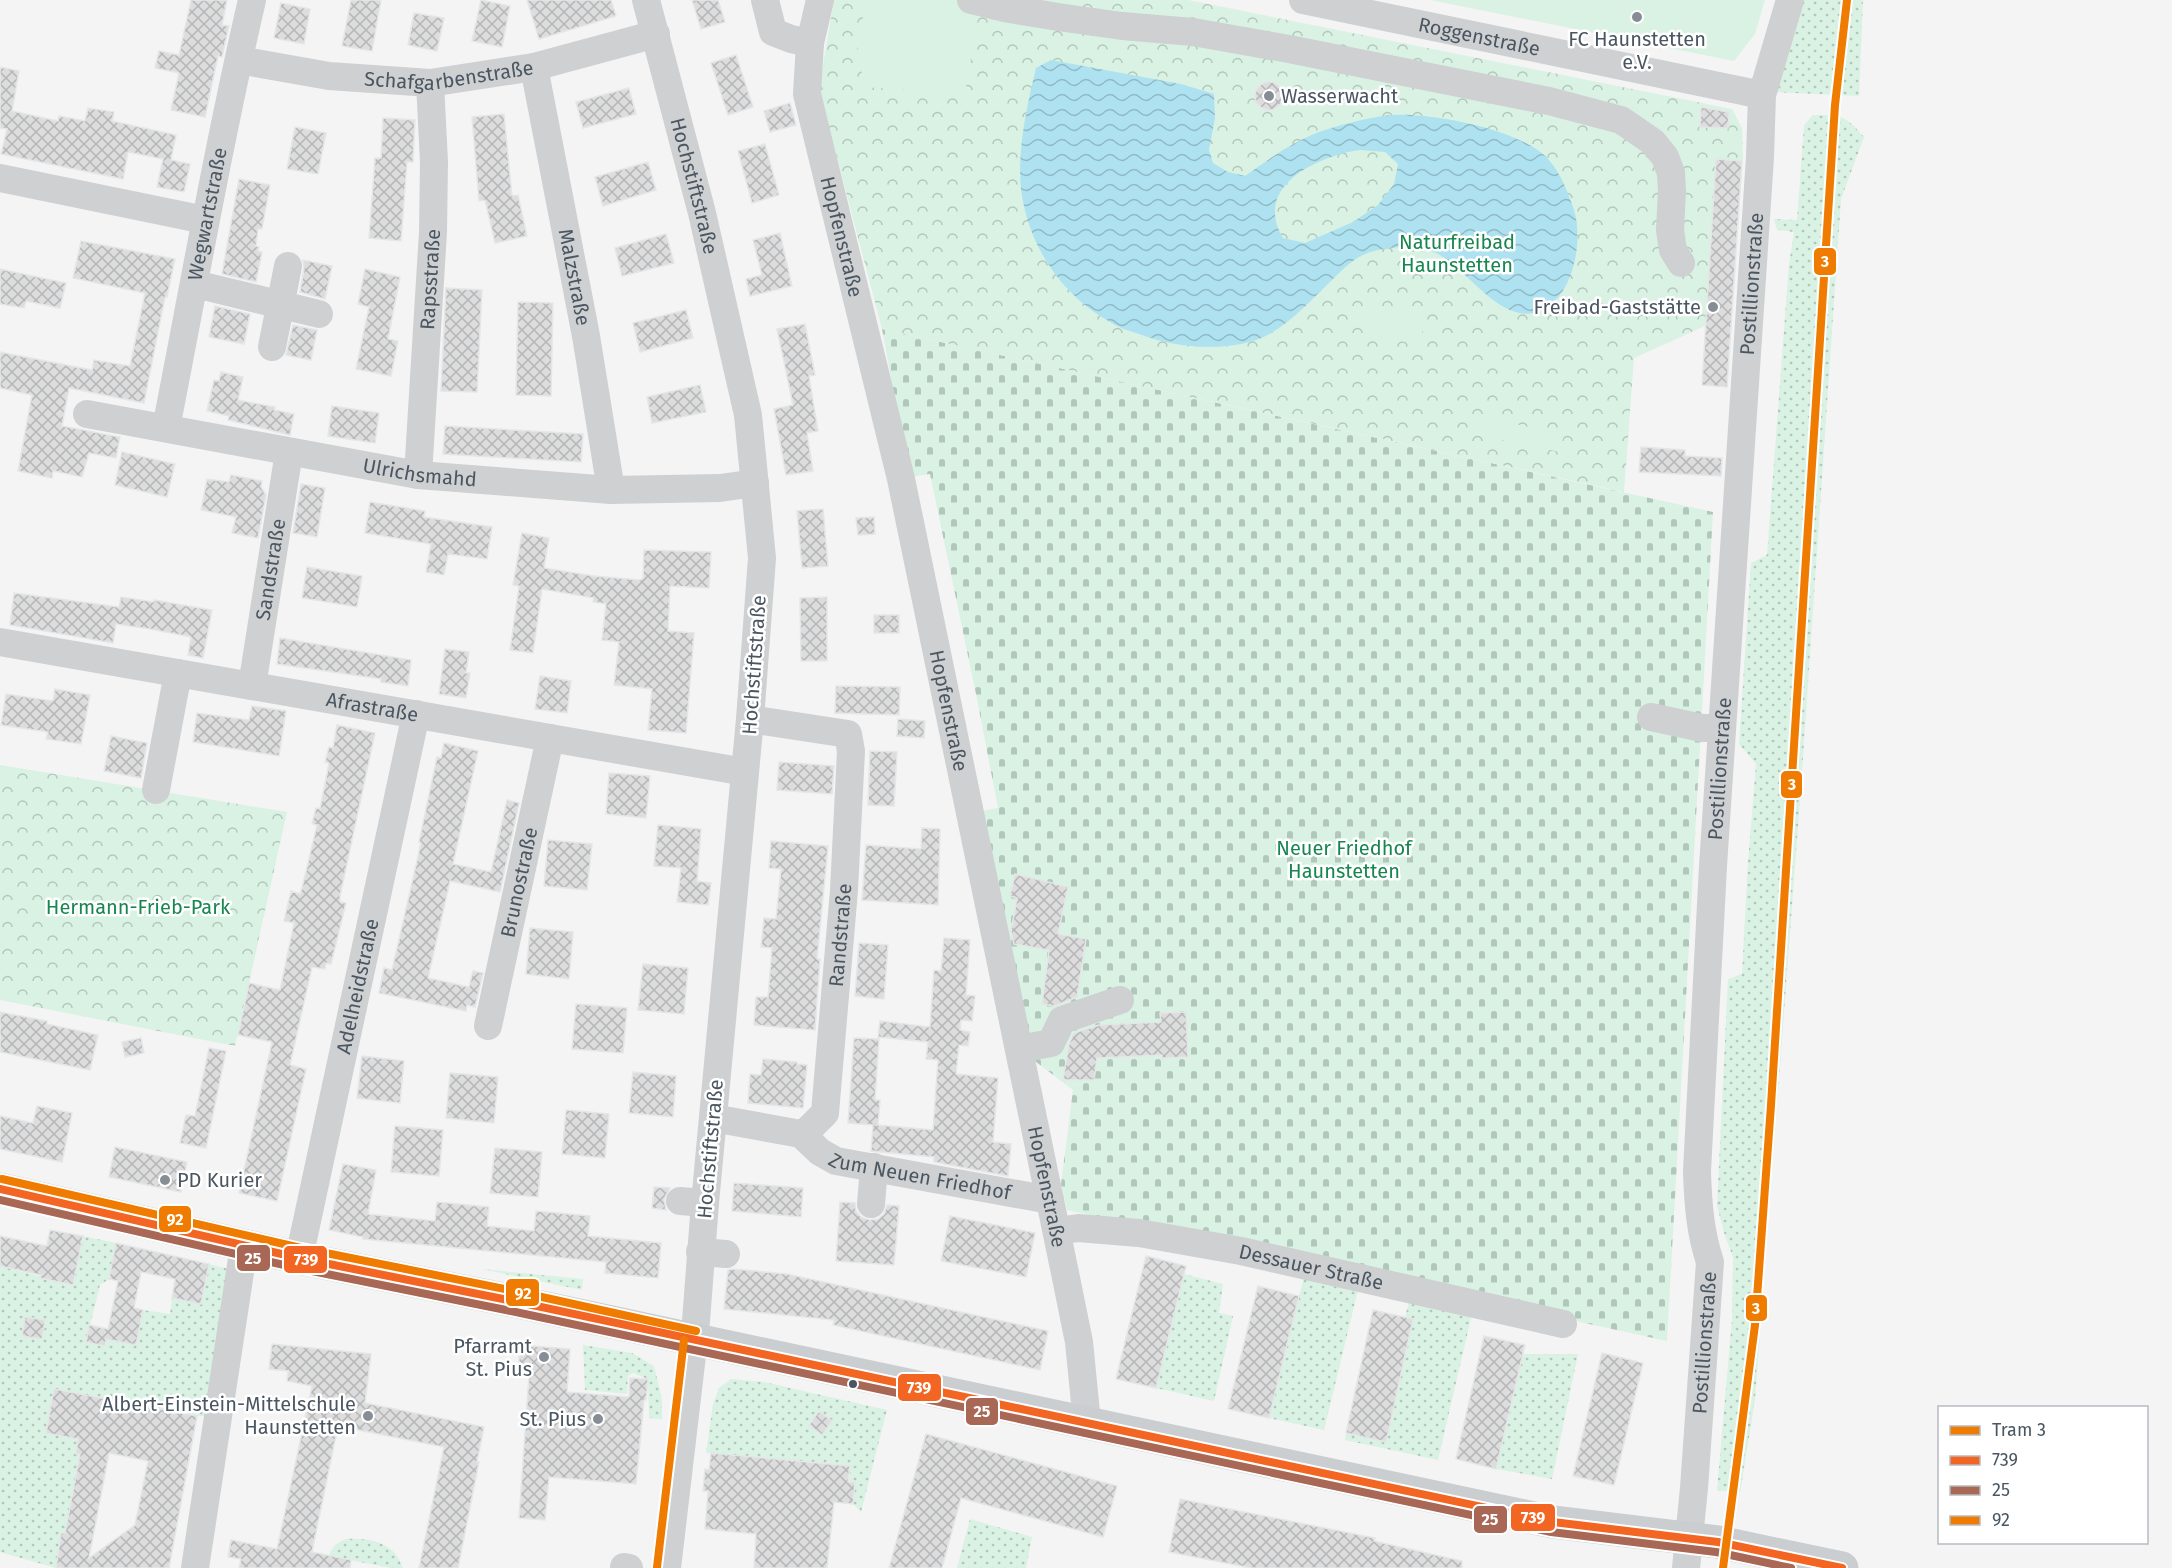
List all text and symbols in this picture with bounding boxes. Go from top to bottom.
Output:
marker: FC Haunstetten e.V. [1630,10,1644,24]
street label: Roggenstraße [1416,12,1542,61]
place label: FC Haunstetten e.V. [1568,27,1706,74]
street label: Schafgarbenstraße [364,55,535,95]
place label: Wasserwacht [1281,84,1399,108]
marker: Wasserwacht [1262,89,1276,103]
street label: Hochstiftstraße [665,115,723,256]
street label: Wegwartstraße [183,145,232,282]
street label: Hopfenstraße [815,174,868,299]
street label: Postillionstraße [1735,212,1768,356]
street label: Malzstraße [554,227,596,328]
street label: Rapsstraße [415,228,445,331]
park label: Naturfreibad Haunstetten [1399,230,1515,277]
line badge: 3 [1813,247,1837,276]
text: 3 [1820,252,1829,271]
place label: Freibad-Gaststätte [1533,295,1701,319]
marker: Freibad-Gaststätte [1706,300,1720,314]
street label: Ulrichsmahd [361,453,478,492]
street label: Sandstraße [251,517,290,622]
street label: Hochstiftstraße [737,594,771,736]
street label: Hopfenstraße [925,648,973,774]
street label: Afrastraße [324,687,420,727]
street label: Postillionstraße [1703,697,1736,841]
line badge: 3 [1780,770,1803,799]
text: 3 [1787,775,1796,794]
street label: Brunostraße [495,825,542,940]
park label: Neuer Friedhof Haunstetten [1276,836,1413,883]
street label: Randstraße [824,883,856,988]
park label: Hermann-Frieb-Park [46,895,231,919]
street label: Adelheidstraße [331,916,384,1056]
street label: Hochstiftstraße [692,1078,728,1220]
street label: Hopfenstraße [1023,1124,1071,1249]
street label: Zum Neuen Friedhof [825,1147,1014,1205]
place label: PD Kurier [177,1168,262,1192]
marker: PD Kurier [158,1173,172,1187]
line badge: 92 [158,1205,192,1233]
text: 92 [167,1210,183,1229]
street label: Dessauer Straße [1237,1239,1386,1295]
line badge: 25 [236,1244,271,1272]
line badge: 739 [283,1245,328,1274]
text: 25 [245,1249,262,1268]
text: 739 [294,1250,318,1269]
street label: Postillionstraße [1687,1271,1721,1415]
line badge: 92 [505,1278,540,1307]
text: 92 [515,1284,531,1303]
line badge: 3 [1745,1294,1768,1322]
text: 3 [1751,1299,1760,1318]
place label: Pfarramt St. Pius [453,1334,533,1381]
marker: Pfarramt St. Pius [537,1350,551,1364]
line badge: 739 [897,1373,942,1402]
unlabelled marker [847,1378,859,1390]
text: 739 [907,1378,931,1397]
place label: Albert-Einstein-Mittelschule Haunstetten [102,1392,356,1439]
line badge: 25 [965,1397,999,1426]
text: 25 [974,1402,991,1421]
legend [1938,1406,2148,1544]
place label: St. Pius [519,1407,586,1431]
marker: Albert-Einstein-Mittelschule Haunstetten [361,1409,375,1423]
marker: St. Pius [591,1412,605,1426]
text: Tram 3 [1992,1419,2046,1441]
text: 739 [1992,1449,2018,1471]
text: 25 [1992,1479,2010,1501]
line badge: 739 [1510,1503,1556,1532]
line badge: 25 [1473,1505,1508,1534]
text: 739 [1521,1508,1545,1527]
text: 92 [1992,1509,2010,1531]
text: 25 [1482,1510,1499,1529]

